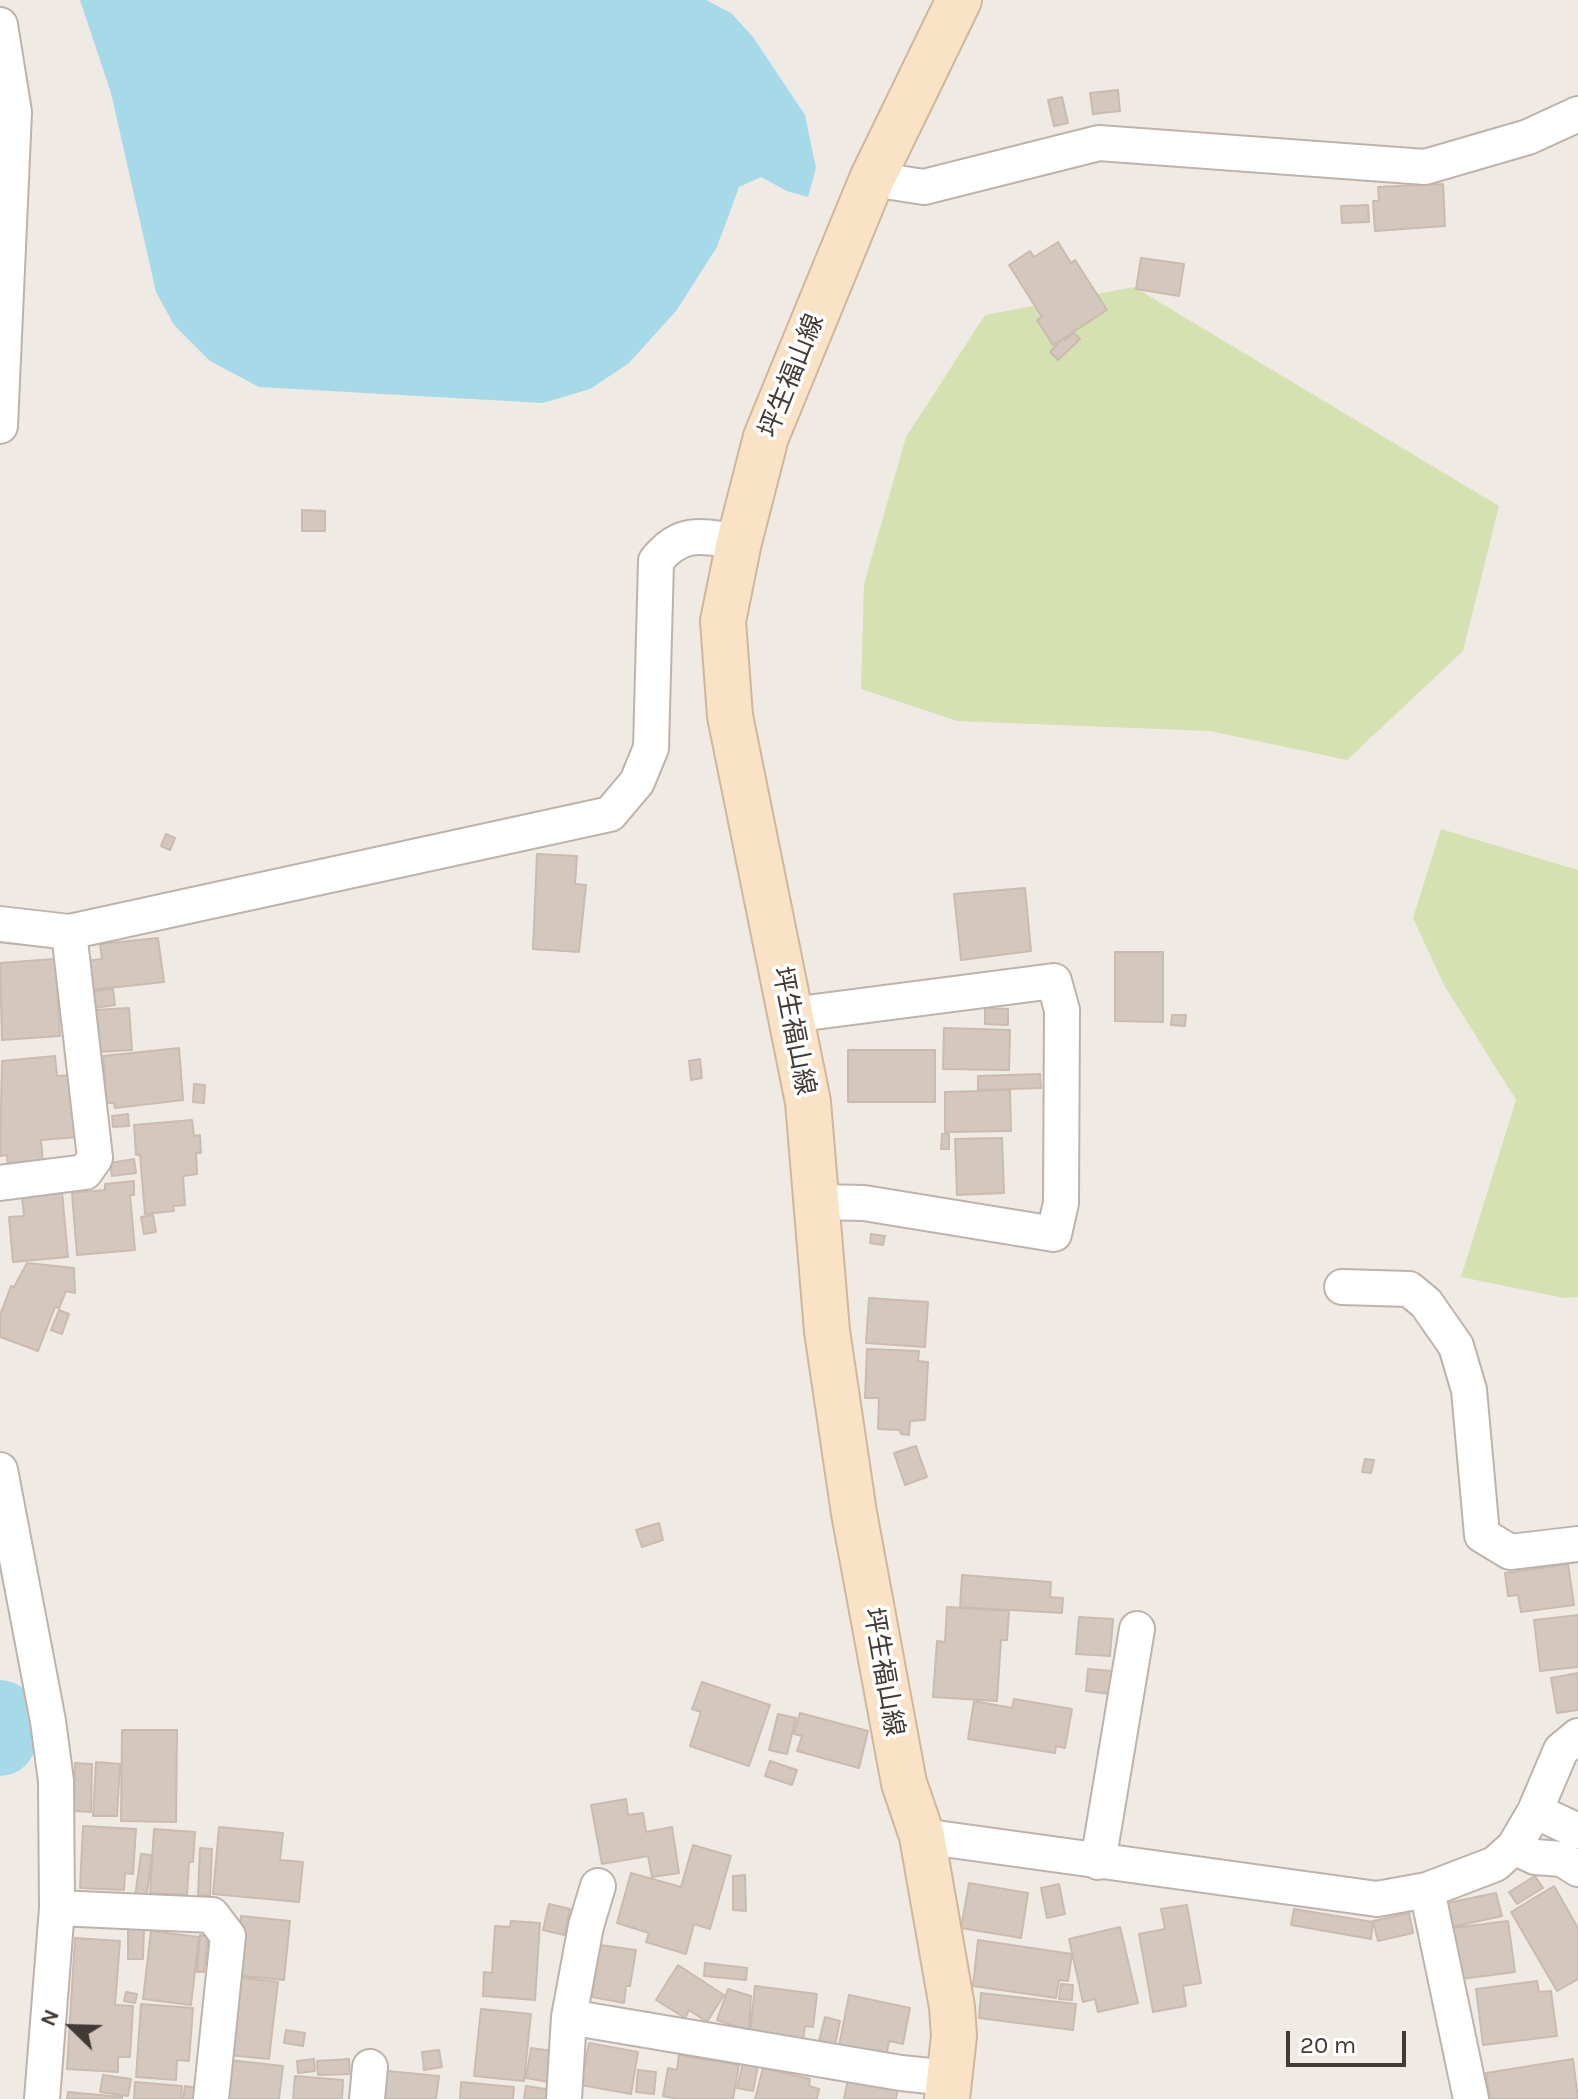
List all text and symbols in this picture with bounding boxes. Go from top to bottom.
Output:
street label: 坪生福山線 [753,310,831,442]
street label: 坪生福山線 [765,964,821,1098]
street label: 坪生福山線 [856,1605,910,1739]
north arrow [32,1987,112,2067]
text: N [35,2005,65,2030]
scale bar [1290,2015,1410,2065]
text: 20 m [1300,2031,1356,2059]

